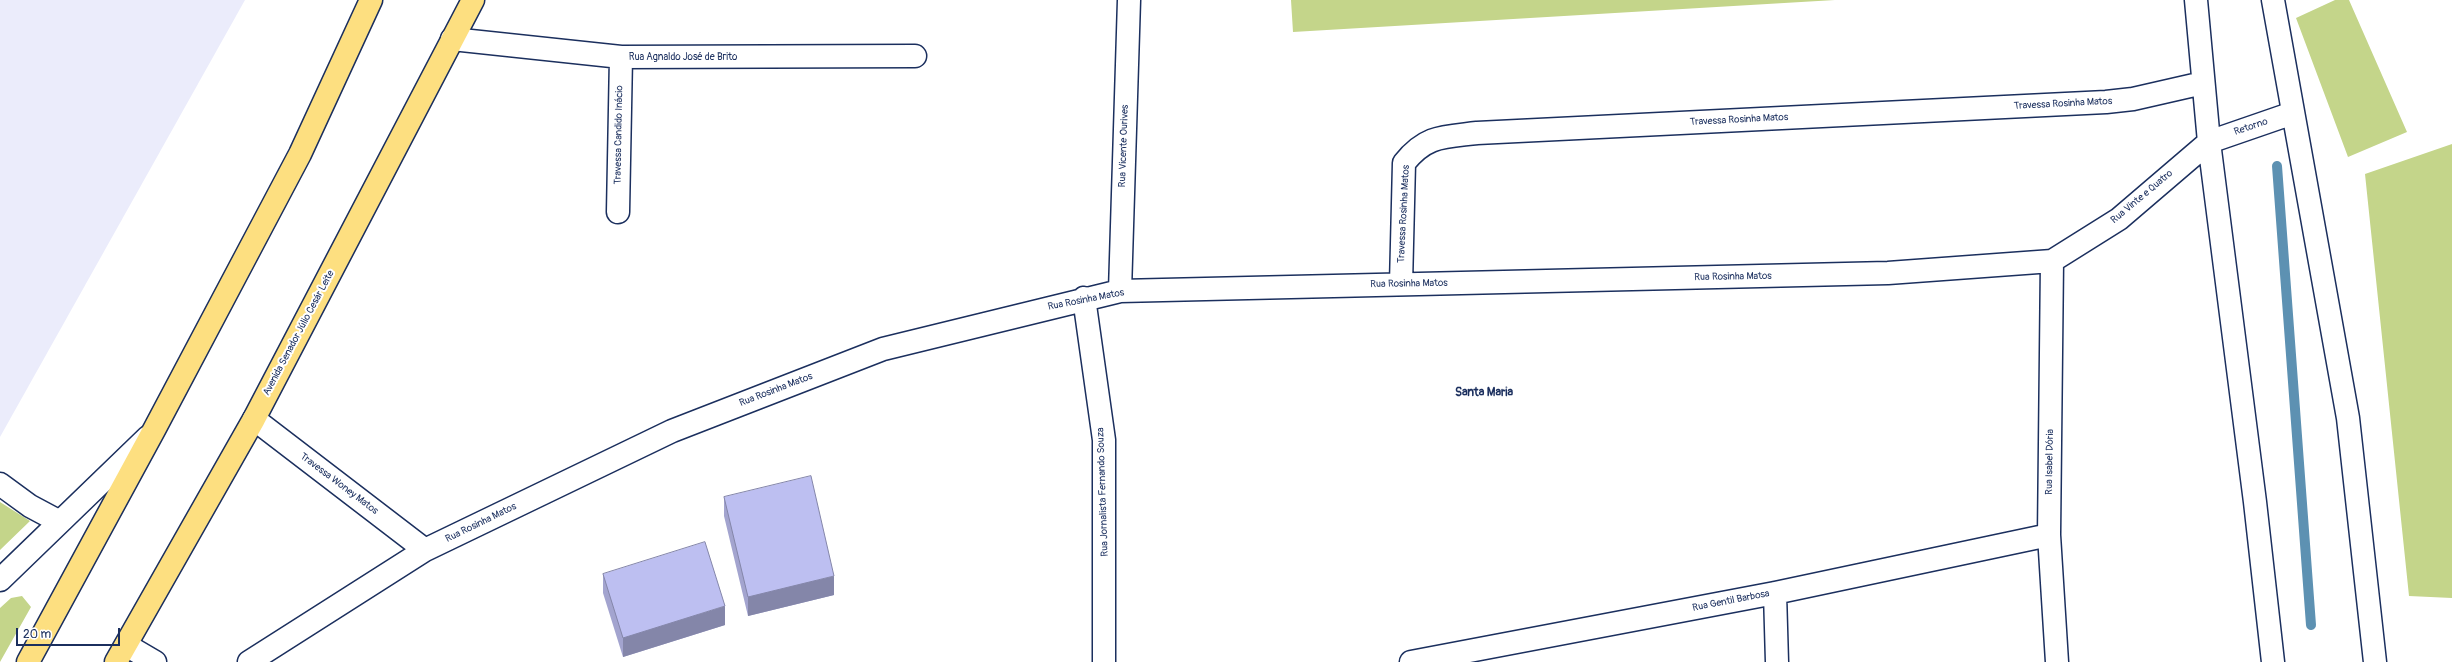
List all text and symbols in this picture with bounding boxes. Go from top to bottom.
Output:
street label: Rua Agnaldo José de Brito [629,51,737,63]
street label: Travessa Candido Inácio [612,85,626,185]
street label: Travessa Rosinha Matos [2013,95,2113,113]
street label: Rua Vicente Ourives [1117,104,1131,188]
street label: Travessa Rosinha Matos [1689,111,1789,129]
street label: Retorno [2233,116,2269,138]
street label: Travessa Rosinha Matos [1395,164,1413,264]
street label: Rua Vinte e Quatro [2109,168,2175,226]
street label: Avenida Senador Júlio Cesár Leite [261,268,337,398]
street label: Rua Rosinha Matos [1694,270,1772,284]
street label: Rua Rosinha Matos [1370,277,1448,291]
street label: Rua Rosinha Matos [1047,287,1125,313]
street label: Rua Rosinha Matos [738,371,814,409]
district label: Santa Maria [1455,386,1513,400]
street label: Rua Jornalista Fernando Souza [1095,427,1111,557]
street label: Rua Isabel Dória [2043,429,2057,495]
street label: Travessa Woney Matos [297,451,381,517]
street label: Rua Rosinha Matos [444,501,518,545]
street label: Rua Gentil Barbosa [1691,588,1771,614]
scale bar [18,620,122,646]
text: 20 m [23,627,51,642]

